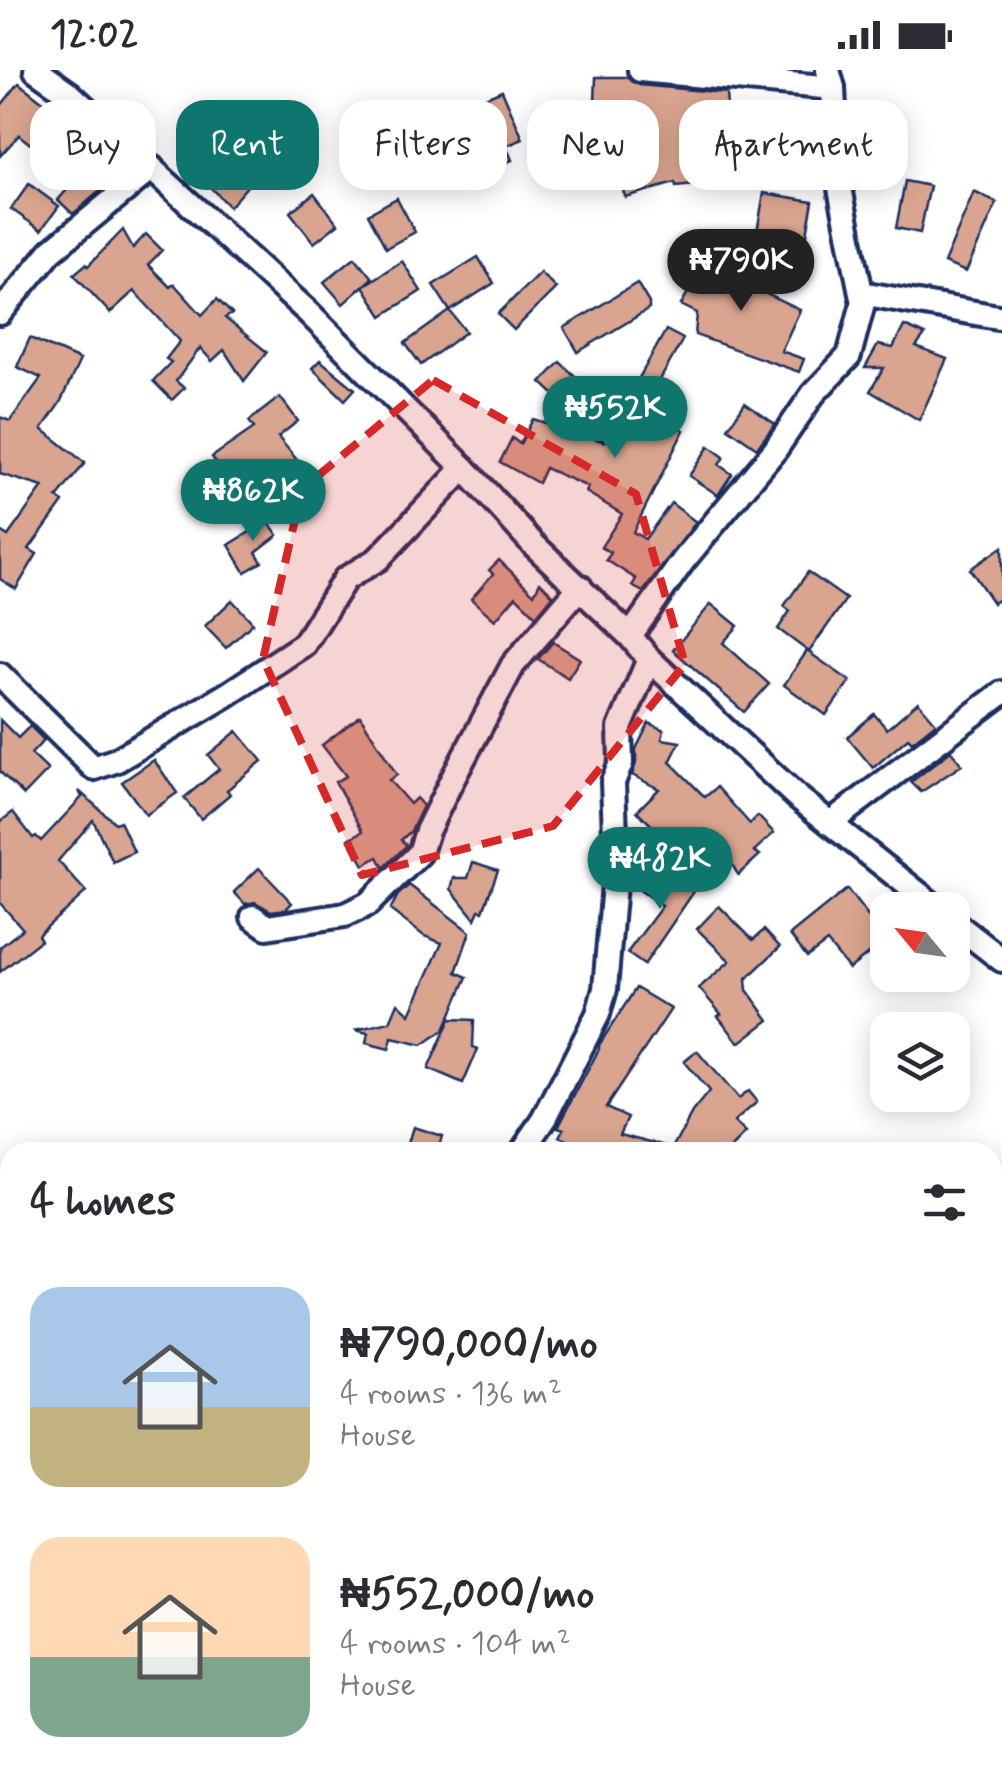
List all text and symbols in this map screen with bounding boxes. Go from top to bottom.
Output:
text: 12:02 [50,11,139,60]
chip: Buy [30,100,156,190]
chip: Rent [176,100,319,190]
chip: Filters [339,100,507,190]
chip: New [527,100,659,190]
chip: Apartment [679,100,908,190]
pin: ₦790K [671,229,811,314]
text: ₦790K [689,240,793,282]
pin: ₦552K [545,376,685,461]
text: ₦552K [565,387,666,429]
pin: ₦862K [183,459,323,544]
text: ₦862K [203,470,303,512]
pin: ₦482K [590,827,730,912]
text: ₦482K [610,838,710,880]
north arrow [870,892,970,992]
map controls [870,892,970,1112]
button: layers [870,1012,970,1112]
text: 4 homes [30,1175,176,1230]
icon: filters [917,1175,972,1230]
text: ₦790,000/mo [340,1318,598,1373]
icon: home [110,1327,230,1447]
text: 4 rooms · 136 m² [340,1373,562,1415]
text: House [340,1415,416,1457]
text: ₦552,000/mo [340,1568,594,1623]
icon: home [110,1577,230,1697]
text: 4 rooms · 104 m² [340,1623,571,1665]
text: House [340,1665,416,1707]

